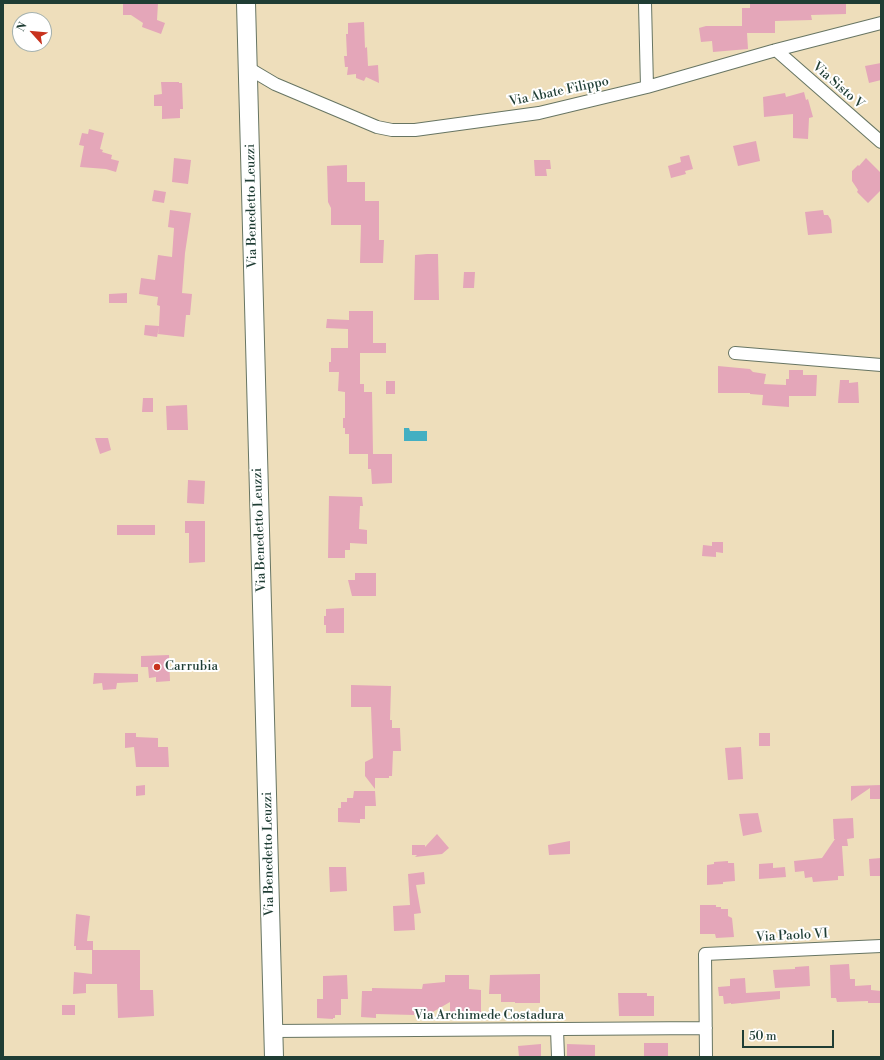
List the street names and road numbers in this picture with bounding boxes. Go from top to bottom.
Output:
street label: Via Sisto V [809,59,867,113]
street label: Via Abate Filippo [508,74,610,110]
street label: Via Benedetto Leuzzi [243,144,261,268]
street label: Via Benedetto Leuzzi [250,468,270,592]
street label: Via Benedetto Leuzzi [260,792,278,916]
street label: Via Paolo VI [756,926,828,946]
street label: Via Archimede Costadura [414,1008,564,1024]

